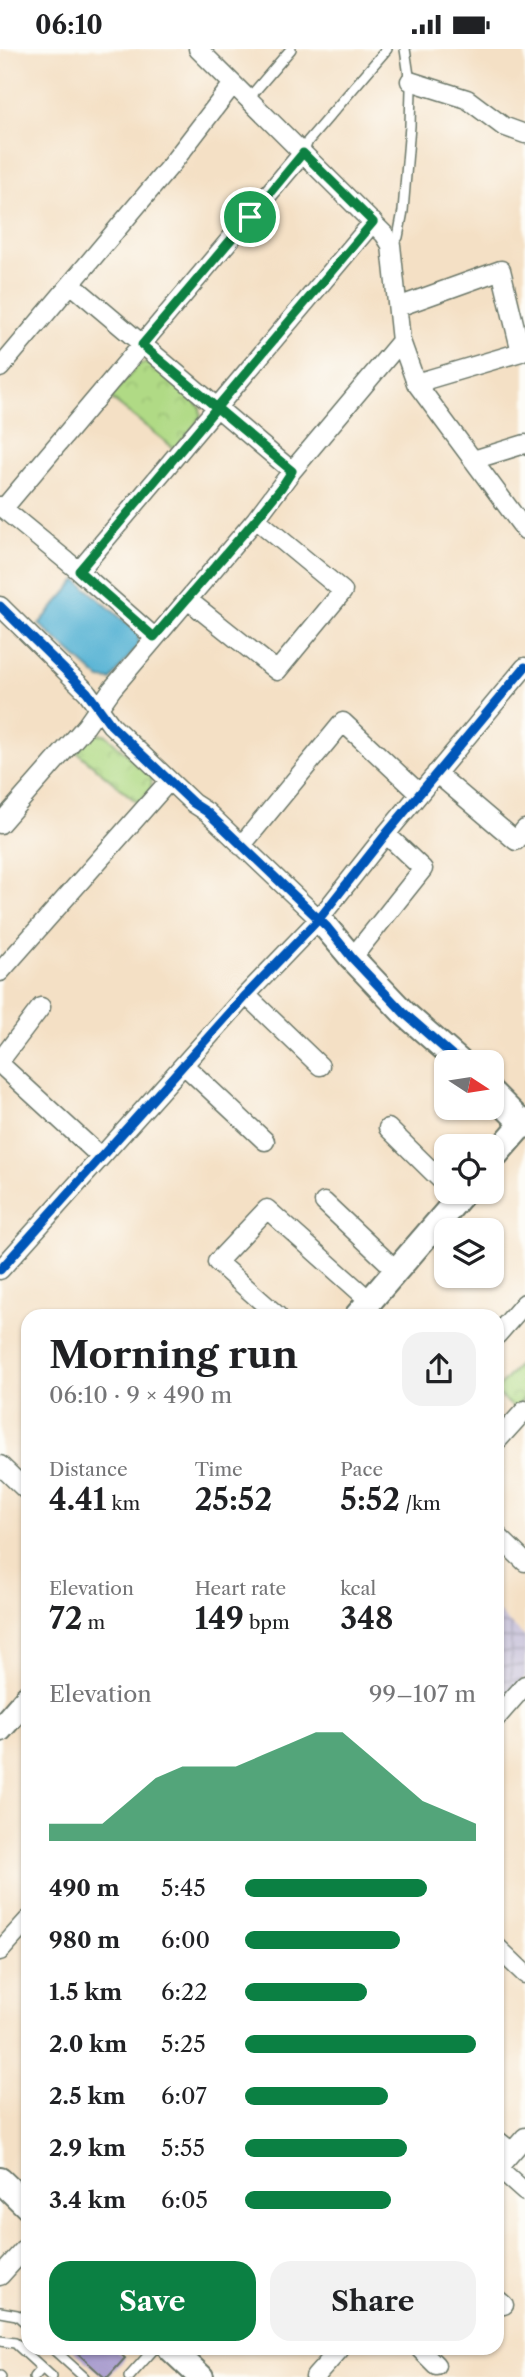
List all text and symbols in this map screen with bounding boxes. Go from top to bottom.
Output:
text: 06:10 [35,9,103,41]
pin [220,187,280,247]
icon: arrive [231,198,269,236]
north arrow [434,1050,504,1120]
map controls [434,1050,504,1288]
button: locate [434,1134,504,1204]
button: layers [434,1218,504,1288]
text: Morning run [49,1331,298,1378]
button: share [402,1332,476,1406]
text: 06:10 · 9 × 490 m [49,1381,232,1409]
text: Distance [49,1458,128,1481]
text: Time [195,1458,243,1481]
text: Pace [340,1458,383,1481]
text: 4.41 [49,1481,106,1518]
text: 25:52 [195,1481,272,1518]
text: 5:52 [340,1481,400,1518]
text: km [106,1492,140,1515]
text: /km [400,1492,441,1515]
text: Elevation [49,1577,134,1600]
text: Heart rate [195,1577,286,1600]
text: kcal [340,1577,376,1600]
text: 72 [49,1600,82,1637]
text: 149 [195,1600,244,1637]
text: 348 [340,1600,394,1637]
text: m [82,1611,105,1634]
text: bpm [244,1611,290,1634]
text: Elevation [49,1680,152,1708]
text: 99–107 m [369,1680,476,1708]
text: 490 m [49,1874,120,1902]
text: 5:45 [161,1874,206,1902]
text: 980 m [49,1926,120,1954]
text: 6:00 [161,1926,210,1954]
text: 1.5 km [49,1978,122,2006]
text: 6:22 [161,1978,207,2006]
text: 2.0 km [49,2030,127,2058]
text: 5:25 [161,2030,206,2058]
text: 2.5 km [49,2082,125,2110]
text: 6:07 [161,2082,207,2110]
text: 2.9 km [49,2134,126,2162]
text: 5:55 [161,2134,205,2162]
text: 3.4 km [49,2186,126,2214]
text: 6:05 [161,2186,208,2214]
button: Save [49,2261,256,2341]
button: Share [270,2261,476,2341]

